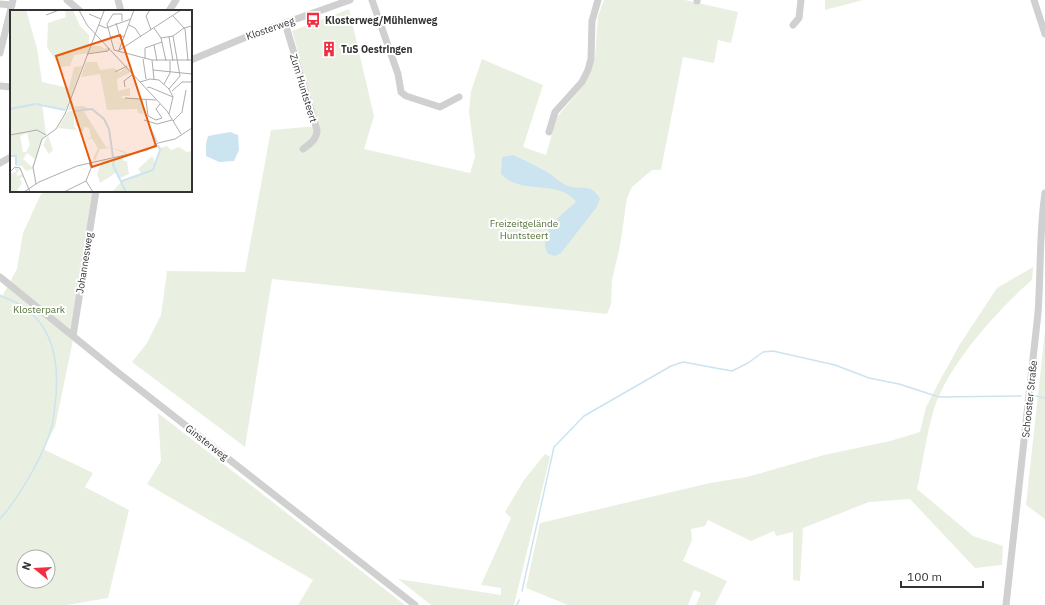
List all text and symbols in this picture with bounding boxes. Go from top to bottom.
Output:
inset map [10,10,192,192]
bus stop icon: Klosterweg/Mühlenweg [304,11,322,29]
street label: Klosterweg [244,14,297,43]
place label: Klosterweg/Mühlenweg [325,14,438,27]
building icon: TuS Oestringen [320,40,338,58]
place label: TuS Oestringen [341,43,412,56]
street label: Zum Huntsteert [287,52,320,124]
park label: Freizeitgelände Huntsteert [490,217,559,242]
street label: Johannesweg [73,231,96,295]
park label: Klosterpark [13,303,66,316]
street label: Schooster Straße [1019,359,1040,438]
street label: Ginsterweg [183,422,231,464]
north arrow [16,549,56,589]
text: N [19,560,34,572]
scale bar [901,563,983,589]
text: 100 m [907,569,942,584]

